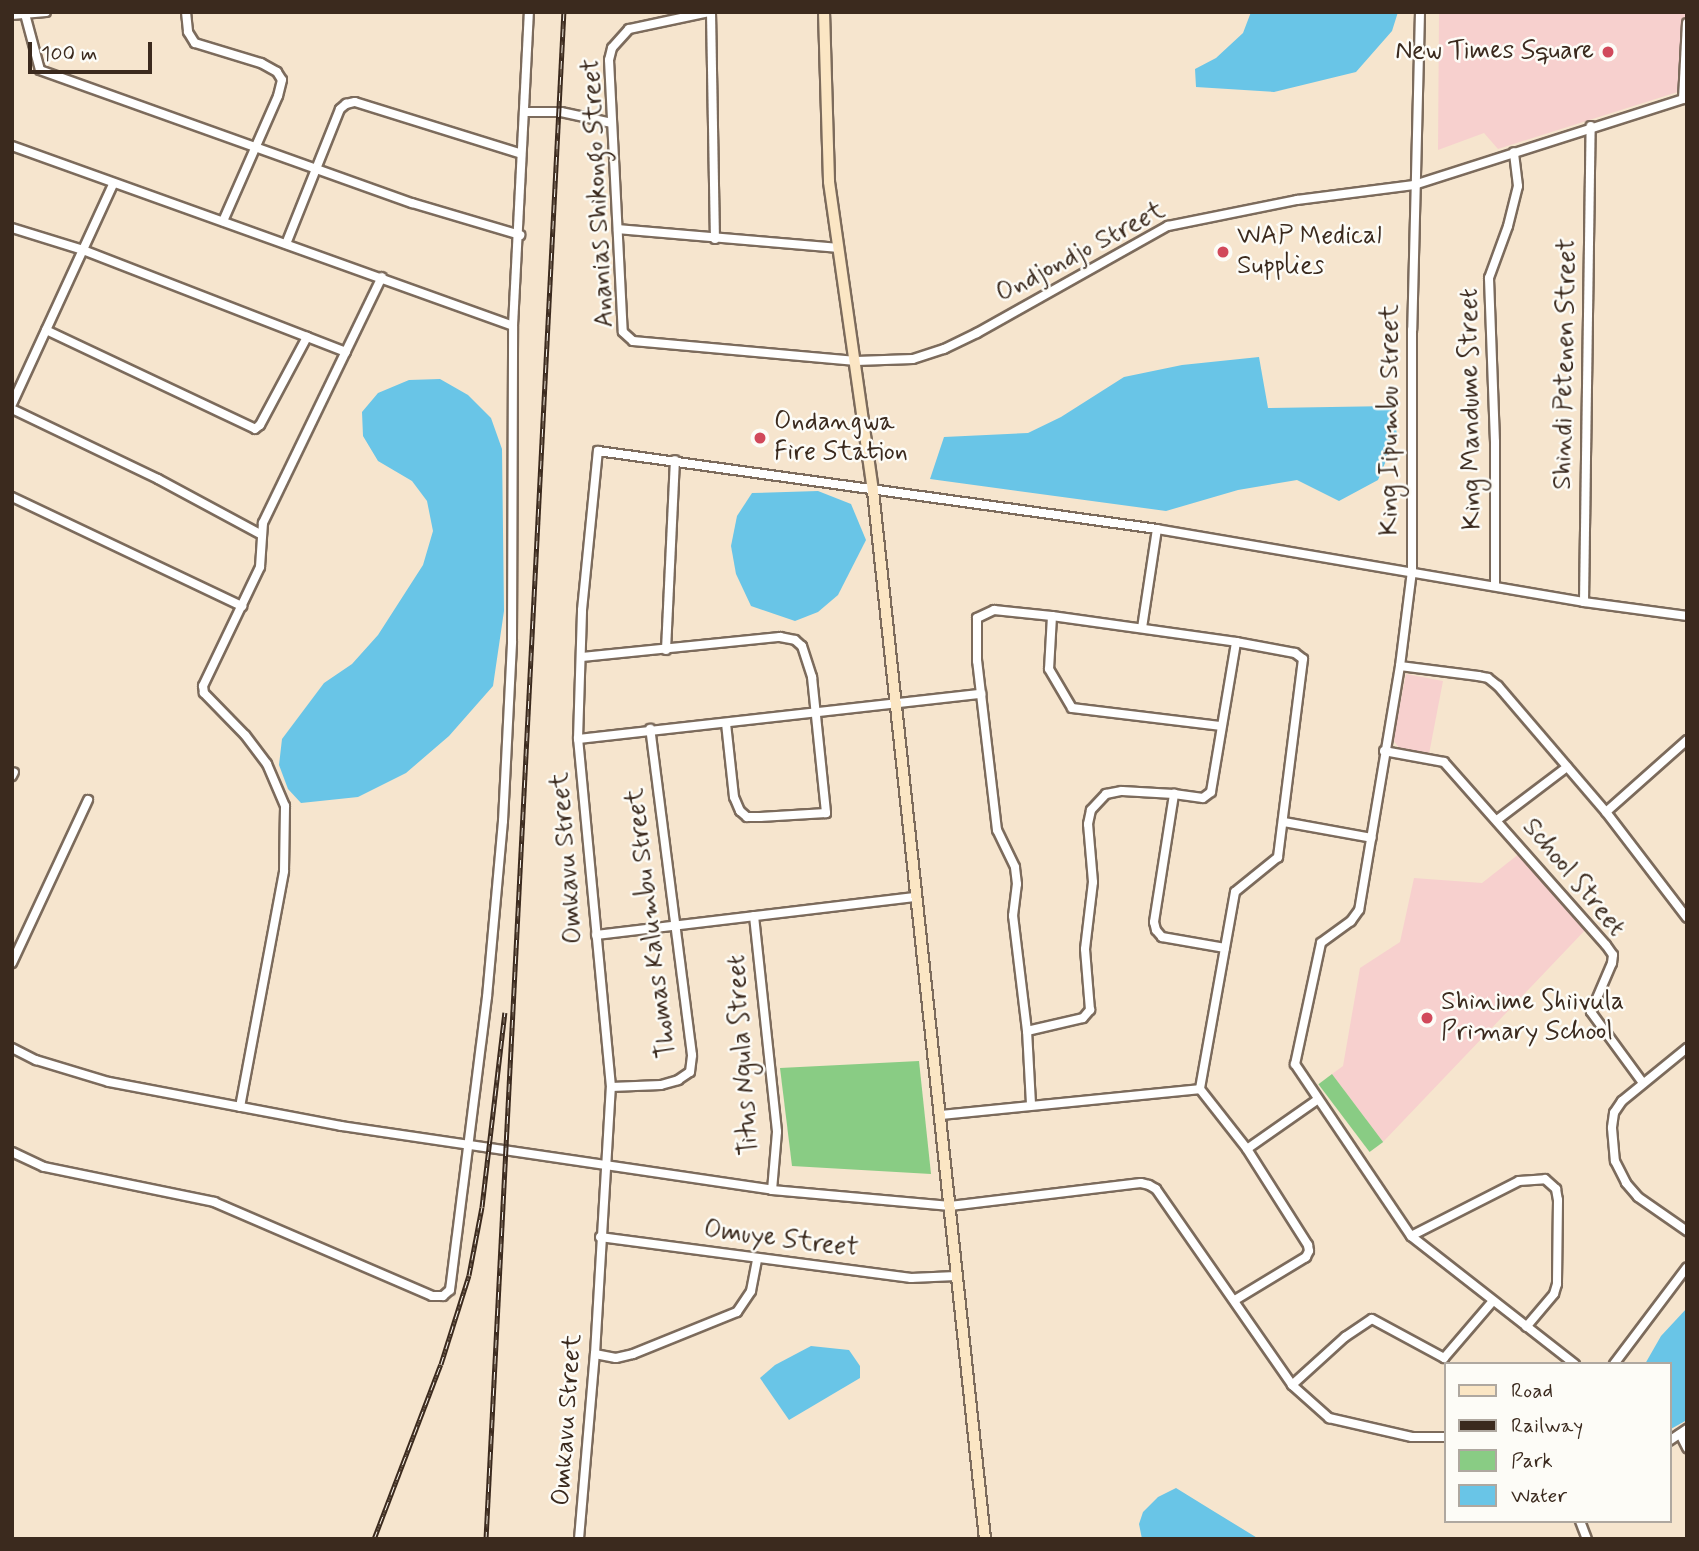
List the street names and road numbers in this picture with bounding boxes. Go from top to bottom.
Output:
street label: Ananias Shikongo Street [576,58,622,328]
street label: Ondjondjo Street [991,195,1171,311]
street label: Shindi Petenen Street [1548,237,1584,491]
street label: King Mandume Street [1454,286,1490,532]
street label: King Iipumbu Street [1375,302,1407,538]
street label: Omkavu Street [545,771,591,945]
street label: Thomas Kalumbu Street [620,785,684,1061]
street label: School Street [1513,811,1633,945]
street label: Titus Ngula Street [721,953,767,1157]
street label: Omuye Street [703,1215,859,1265]
street label: Omkavu Street [546,1333,590,1507]

